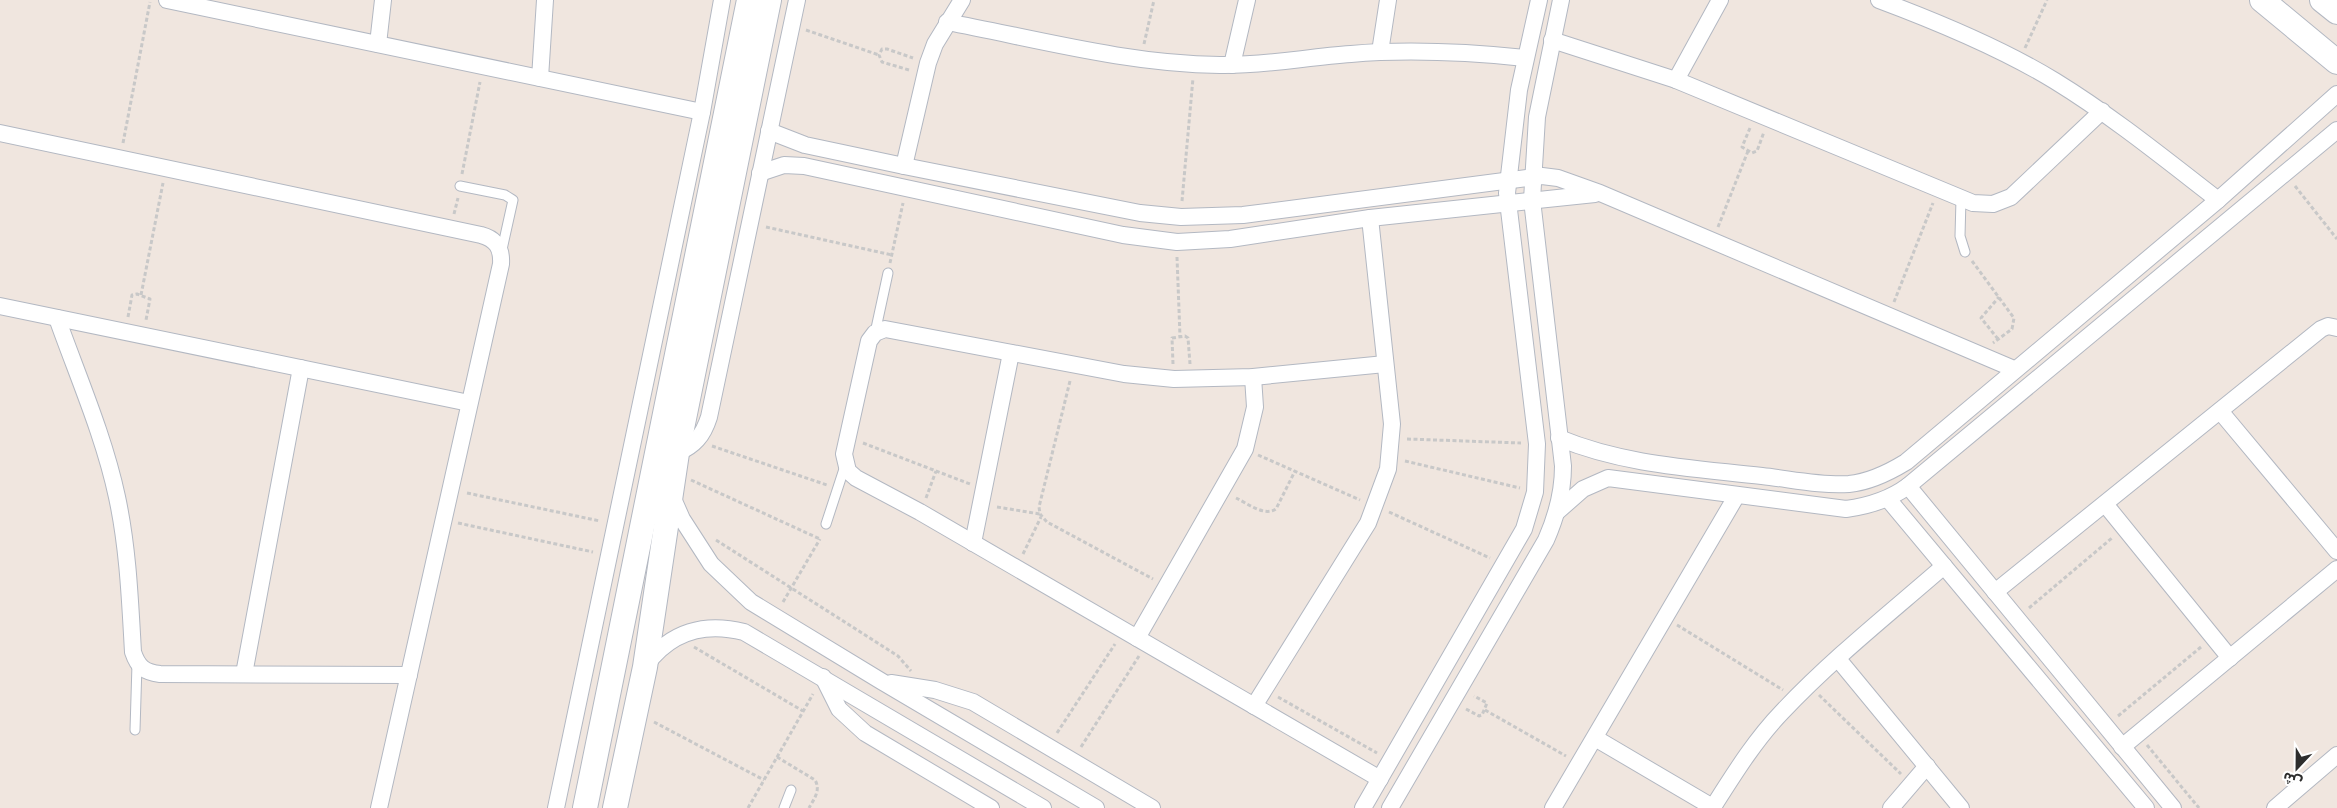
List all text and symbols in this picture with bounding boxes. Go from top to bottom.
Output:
north arrow [2272,743,2322,793]
text: ش [2280,768,2304,792]

